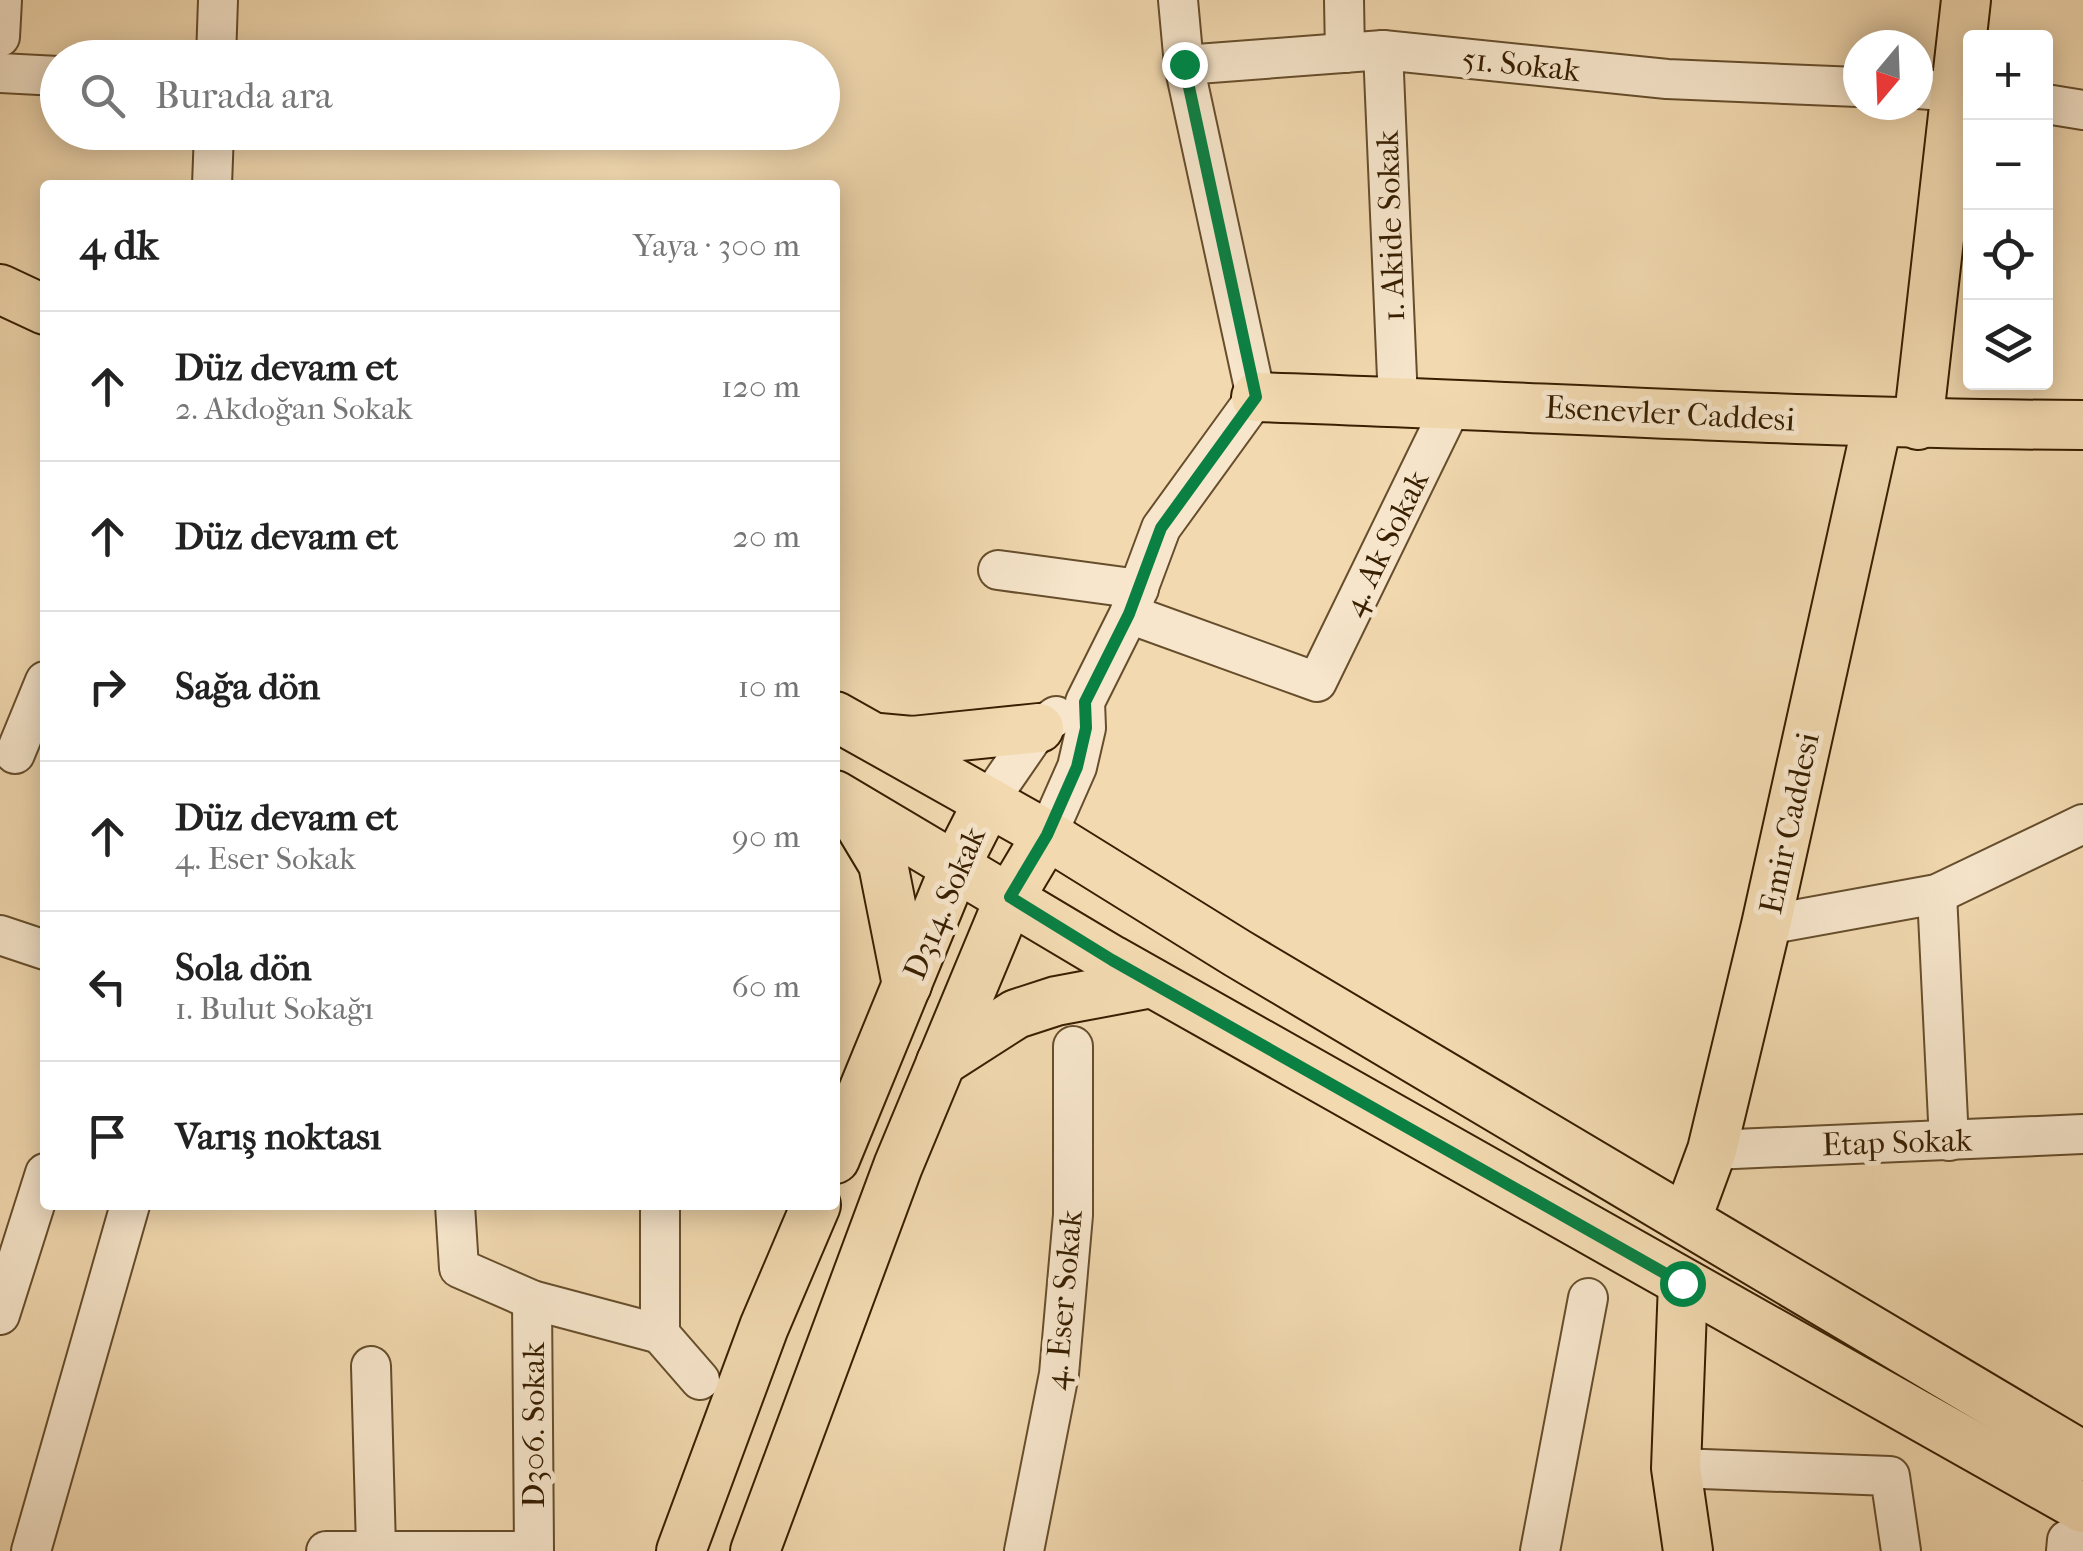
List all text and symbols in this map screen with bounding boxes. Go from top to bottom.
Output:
north arrow [1843,30,1933,120]
map controls [1963,30,2053,390]
button: + [1963,30,2053,120]
search box [40,40,840,150]
street label: 51. Sokak [1460,40,1582,89]
route end [1162,42,1208,88]
icon: search [75,68,130,123]
text: Burada ara [155,73,333,118]
button: − [1963,120,2053,210]
street label: 1. Akide Sokak [1369,129,1412,322]
button: locate [1963,210,2053,300]
text: 4 dk [80,221,158,270]
text: Yaya · 300 m [633,227,800,264]
button: layers [1963,300,2053,390]
text: Düz devam et [175,345,398,390]
icon: ahead [80,359,135,414]
text: 120 m [721,368,800,405]
street label: Esenevler Caddesi [1544,388,1796,439]
text: 2. Akdoğan Sokak [175,390,412,427]
street label: 4. Ak Sokak [1334,464,1437,622]
icon: ahead [80,509,135,564]
text: Düz devam et [175,514,398,559]
text: 20 m [732,518,800,555]
icon: right [80,659,135,714]
text: Sağa dön [175,664,320,709]
text: 10 m [738,668,800,705]
street label: Emir Caddesi [1752,729,1827,917]
text: Düz devam et [175,795,398,840]
icon: ahead [80,809,135,864]
text: 90 m [732,818,800,855]
street label: D314. Sokak [896,821,993,985]
text: 4. Eser Sokak [175,840,356,877]
text: Sola dön [175,945,312,990]
icon: left [80,959,135,1014]
text: 60 m [732,968,800,1005]
text: 1. Bulut Sokağı [175,990,374,1027]
icon: arrive [80,1109,135,1164]
text: Varış noktası [175,1114,381,1159]
street label: Etap Sokak [1821,1121,1973,1164]
street label: 4. Eser Sokak [1037,1208,1090,1392]
route start [1660,1261,1706,1307]
street label: D306. Sokak [515,1342,552,1508]

